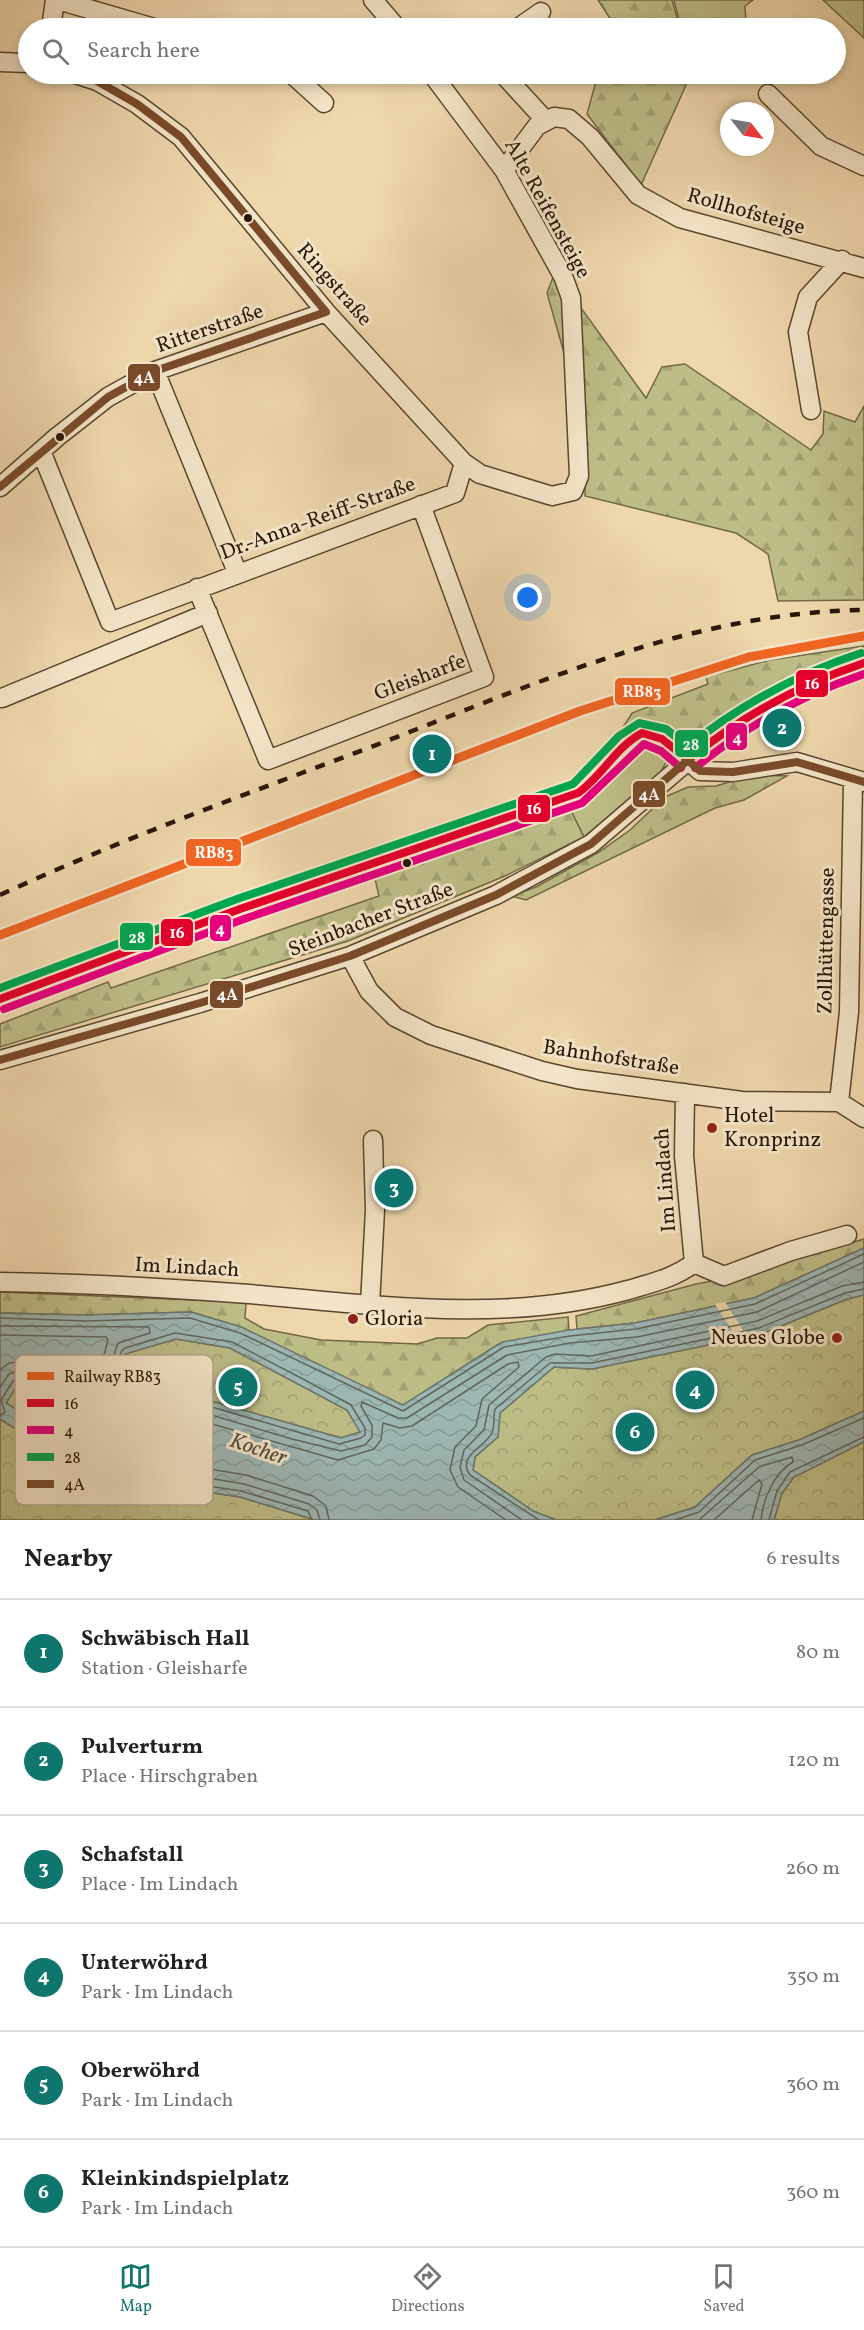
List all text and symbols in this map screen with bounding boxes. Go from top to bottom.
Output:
search box [18,18,846,84]
icon: search [39,35,72,68]
text: Search here [87,36,200,67]
north arrow [720,102,774,156]
street label: Alte Reifensteige [497,134,597,284]
street label: Rollhofsteige [684,181,808,243]
unlabelled marker [242,212,254,224]
street label: Ringstraße [290,237,378,333]
street label: Ritterstraße [152,297,268,361]
line badge: 4A [127,363,161,392]
text: 4A [133,368,155,390]
unlabelled marker [54,431,66,443]
street label: Dr.-Anna-Reiff-Straße [216,470,420,568]
your location [513,583,542,612]
street label: Gleisharfe [370,647,470,709]
line badge: 16 [795,669,829,698]
text: 16 [804,674,820,696]
line badge: RB83 [614,677,671,706]
text: RB83 [623,682,661,704]
pin: 2 [762,706,802,750]
line badge: 4 [725,722,748,751]
text: 4 [732,728,742,750]
line badge: 28 [674,729,709,758]
pin: 1 [412,732,452,777]
text: 28 [682,735,700,757]
line badge: 4A [632,780,666,808]
text: 4A [638,785,660,807]
line badge: 16 [517,794,551,823]
text: 16 [526,799,542,821]
line badge: RB83 [185,838,242,867]
text: RB83 [195,843,233,865]
unlabelled marker [401,857,413,869]
street label: Zollhüttengasse [811,867,843,1015]
street label: Steinbacher Straße [284,875,458,965]
line badge: 4 [209,914,232,942]
line badge: 16 [160,918,194,947]
text: 4 [215,919,225,941]
line badge: 28 [119,922,154,951]
text: 16 [169,923,185,945]
text: 28 [128,928,146,950]
line badge: 4A [209,980,244,1009]
text: 4A [216,985,238,1007]
street label: Bahnhofstraße [541,1033,681,1083]
place label: Hotel Kronprinz [724,1102,821,1155]
marker: Hotel Kronprinz [705,1121,719,1135]
street label: Im Lindach [648,1127,684,1233]
pin: 3 [374,1166,414,1210]
street label: Im Lindach [134,1251,240,1285]
place label: Gloria [365,1305,423,1334]
marker: Gloria [346,1312,360,1326]
place label: Neues Globe [710,1324,825,1353]
marker: Neues Globe [830,1331,844,1345]
legend [15,1355,213,1505]
pin: 5 [218,1364,258,1410]
text: Railway RB83 [64,1367,161,1389]
pin: 4 [676,1368,714,1412]
text: 16 [64,1394,78,1416]
pin: 6 [616,1410,654,1454]
text: 4 [64,1421,74,1443]
water label: Kocher [225,1426,291,1474]
text: 28 [64,1448,81,1470]
text: 4A [64,1475,85,1497]
text: Nearby [24,1541,113,1577]
text: 6 results [767,1545,840,1573]
text: Schwäbisch Hall [81,1624,250,1655]
text: 1 [39,1639,48,1667]
text: 80 m [796,1639,840,1667]
text: Station · Gleisharfe [81,1655,248,1683]
text: Pulverturm [81,1732,203,1763]
text: 2 [38,1747,49,1775]
text: 120 m [788,1747,840,1775]
text: Place · Hirschgraben [81,1763,258,1791]
text: Schafstall [81,1840,183,1871]
text: 3 [38,1855,49,1883]
text: 260 m [785,1855,840,1883]
text: Place · Im Lindach [81,1871,238,1899]
text: Unterwöhrd [81,1948,208,1979]
text: 4 [37,1963,50,1991]
text: 350 m [787,1963,840,1991]
text: Park · Im Lindach [81,1979,233,2007]
text: Oberwöhrd [81,2056,200,2087]
text: 5 [39,2071,48,2099]
text: 360 m [786,2071,840,2099]
text: Park · Im Lindach [81,2087,233,2115]
text: Kleinkindspielplatz [81,2164,289,2195]
text: 6 [38,2179,49,2207]
text: 360 m [786,2179,840,2207]
text: Park · Im Lindach [81,2195,233,2223]
tab: Map [119,2260,152,2318]
tab: Directions [391,2260,465,2318]
tab: Saved [703,2260,745,2318]

